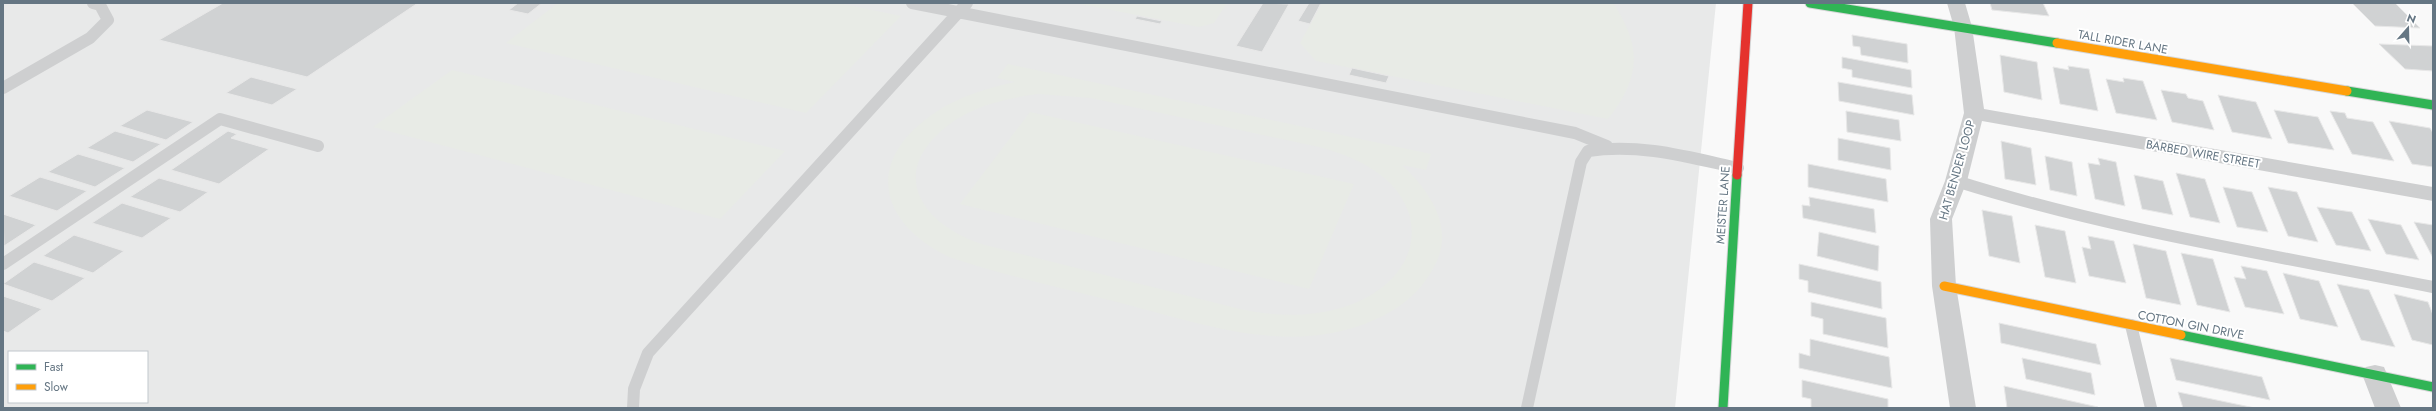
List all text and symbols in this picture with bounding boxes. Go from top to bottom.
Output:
north arrow [2388,8,2428,48]
text: N [2405,10,2418,28]
street label: TALL RIDER LANE [2077,25,2169,59]
street label: HAT BENDER LOOP [1934,118,1980,222]
street label: BARBED WIRE STREET [2145,135,2262,173]
street label: MEISTER LANE [1711,166,1735,244]
street label: COTTON GIN DRIVE [2136,306,2246,344]
legend [8,351,148,403]
text: Fast [44,358,63,376]
text: Slow [44,378,69,396]

